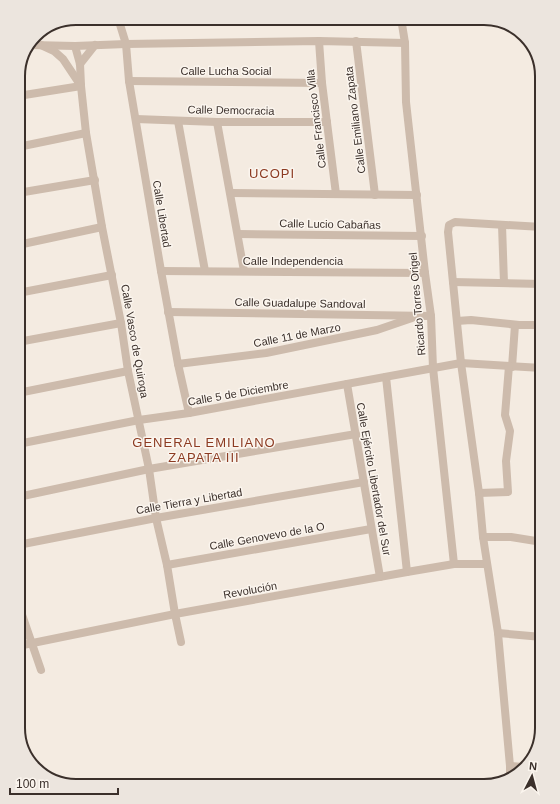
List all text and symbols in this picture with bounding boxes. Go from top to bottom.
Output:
street label: Calle Lucha Social [180,65,272,77]
street label: Calle Emiliano Zapata [342,65,368,174]
street label: Calle Francisco Villa [304,68,328,169]
street label: Calle Democracia [187,103,275,117]
district label: UCOPI [249,166,295,181]
street label: Calle Libertad [151,180,173,248]
street label: Calle Lucio Cabañas [279,217,381,231]
street label: Ricardo Torres Origel [407,252,427,356]
street label: Calle Independencia [243,255,344,267]
street label: Calle Vasco de Quiroga [119,283,151,400]
street label: Calle Guadalupe Sandoval [234,296,366,310]
street label: Calle 11 de Marzo [252,321,342,349]
street label: Calle 5 de Diciembre [187,378,289,408]
street label: Calle Ejército Libertador del Sur [355,401,393,557]
district label: GENERAL EMILIANO ZAPATA III [132,435,276,465]
street label: Calle Tierra y Libertad [135,486,243,516]
street label: Calle Genovevo de la O [208,520,326,552]
street label: Revolución [222,579,278,601]
north arrow [512,756,552,796]
text: N [528,760,538,772]
scale bar [10,770,118,796]
text: 100 m [16,777,49,791]

